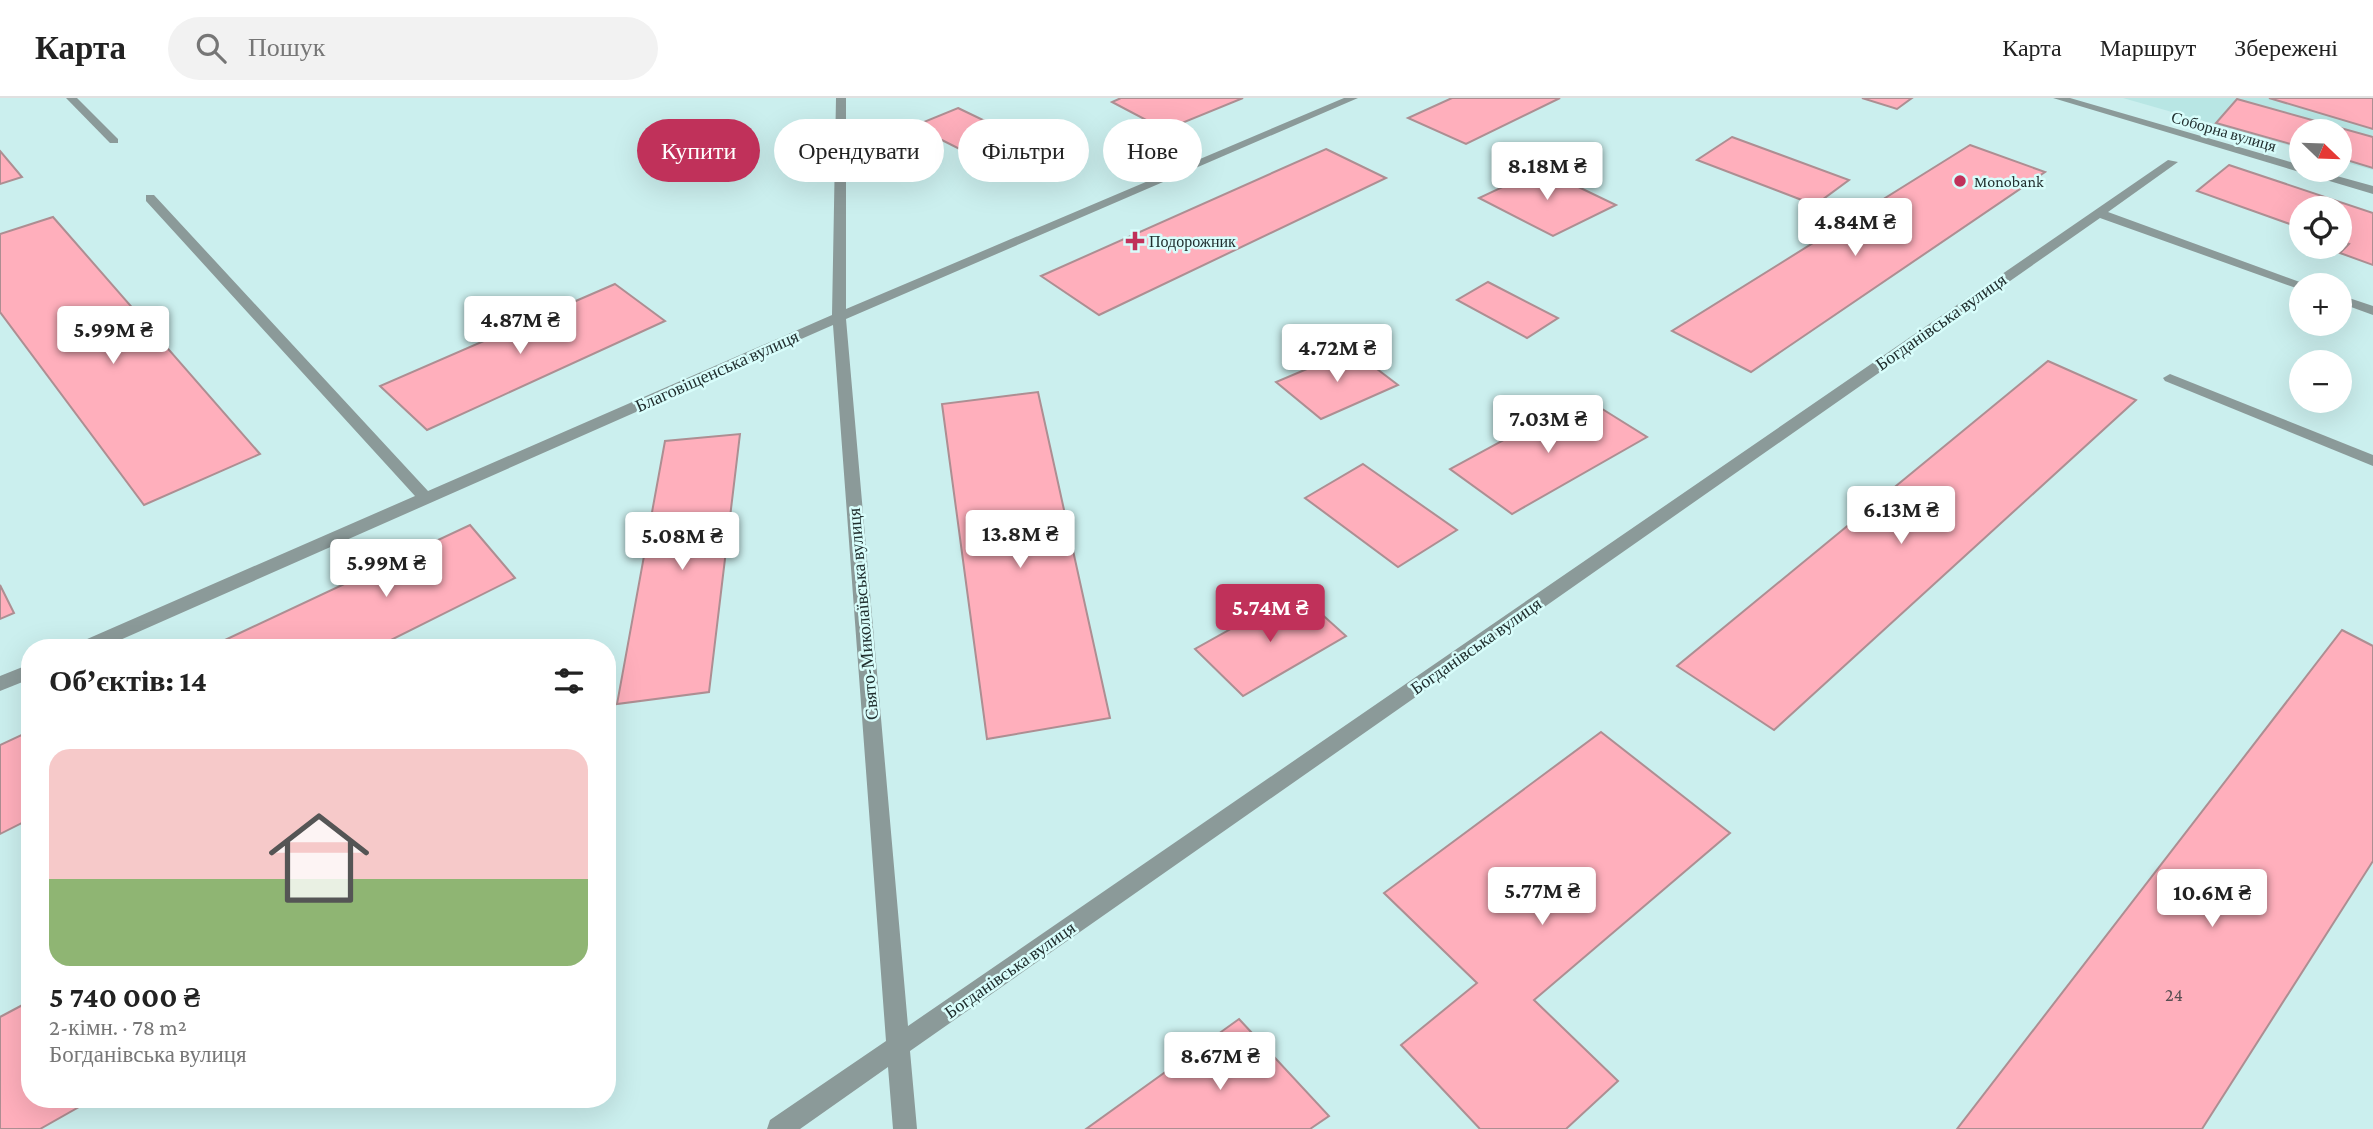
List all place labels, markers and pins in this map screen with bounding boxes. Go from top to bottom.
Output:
pin: 8.18M ₴ [1482,142,1612,202]
marker: Monobank [1952,173,1968,189]
place label: Monobank [1974,173,2044,190]
pin: 4.84M ₴ [1790,198,1920,258]
marker: Подорожник [1127,233,1143,249]
place label: Подорожник [1149,233,1236,251]
pin: 4.87M ₴ [455,296,585,356]
pin: 5.99M ₴ [48,306,178,366]
pin: 4.72M ₴ [1272,324,1402,384]
pin: 7.03M ₴ [1483,396,1613,455]
pin: 6.13M ₴ [1836,486,1966,546]
pin: 13.8M ₴ [955,510,1085,570]
pin: 5.08M ₴ [617,512,747,572]
pin: 5.99M ₴ [321,540,451,599]
pin: 5.74M ₴ [1205,584,1335,644]
pin: 5.77M ₴ [1477,868,1607,927]
pin: 10.6M ₴ [2147,870,2277,929]
pin: 8.67M ₴ [1155,1032,1285,1092]

